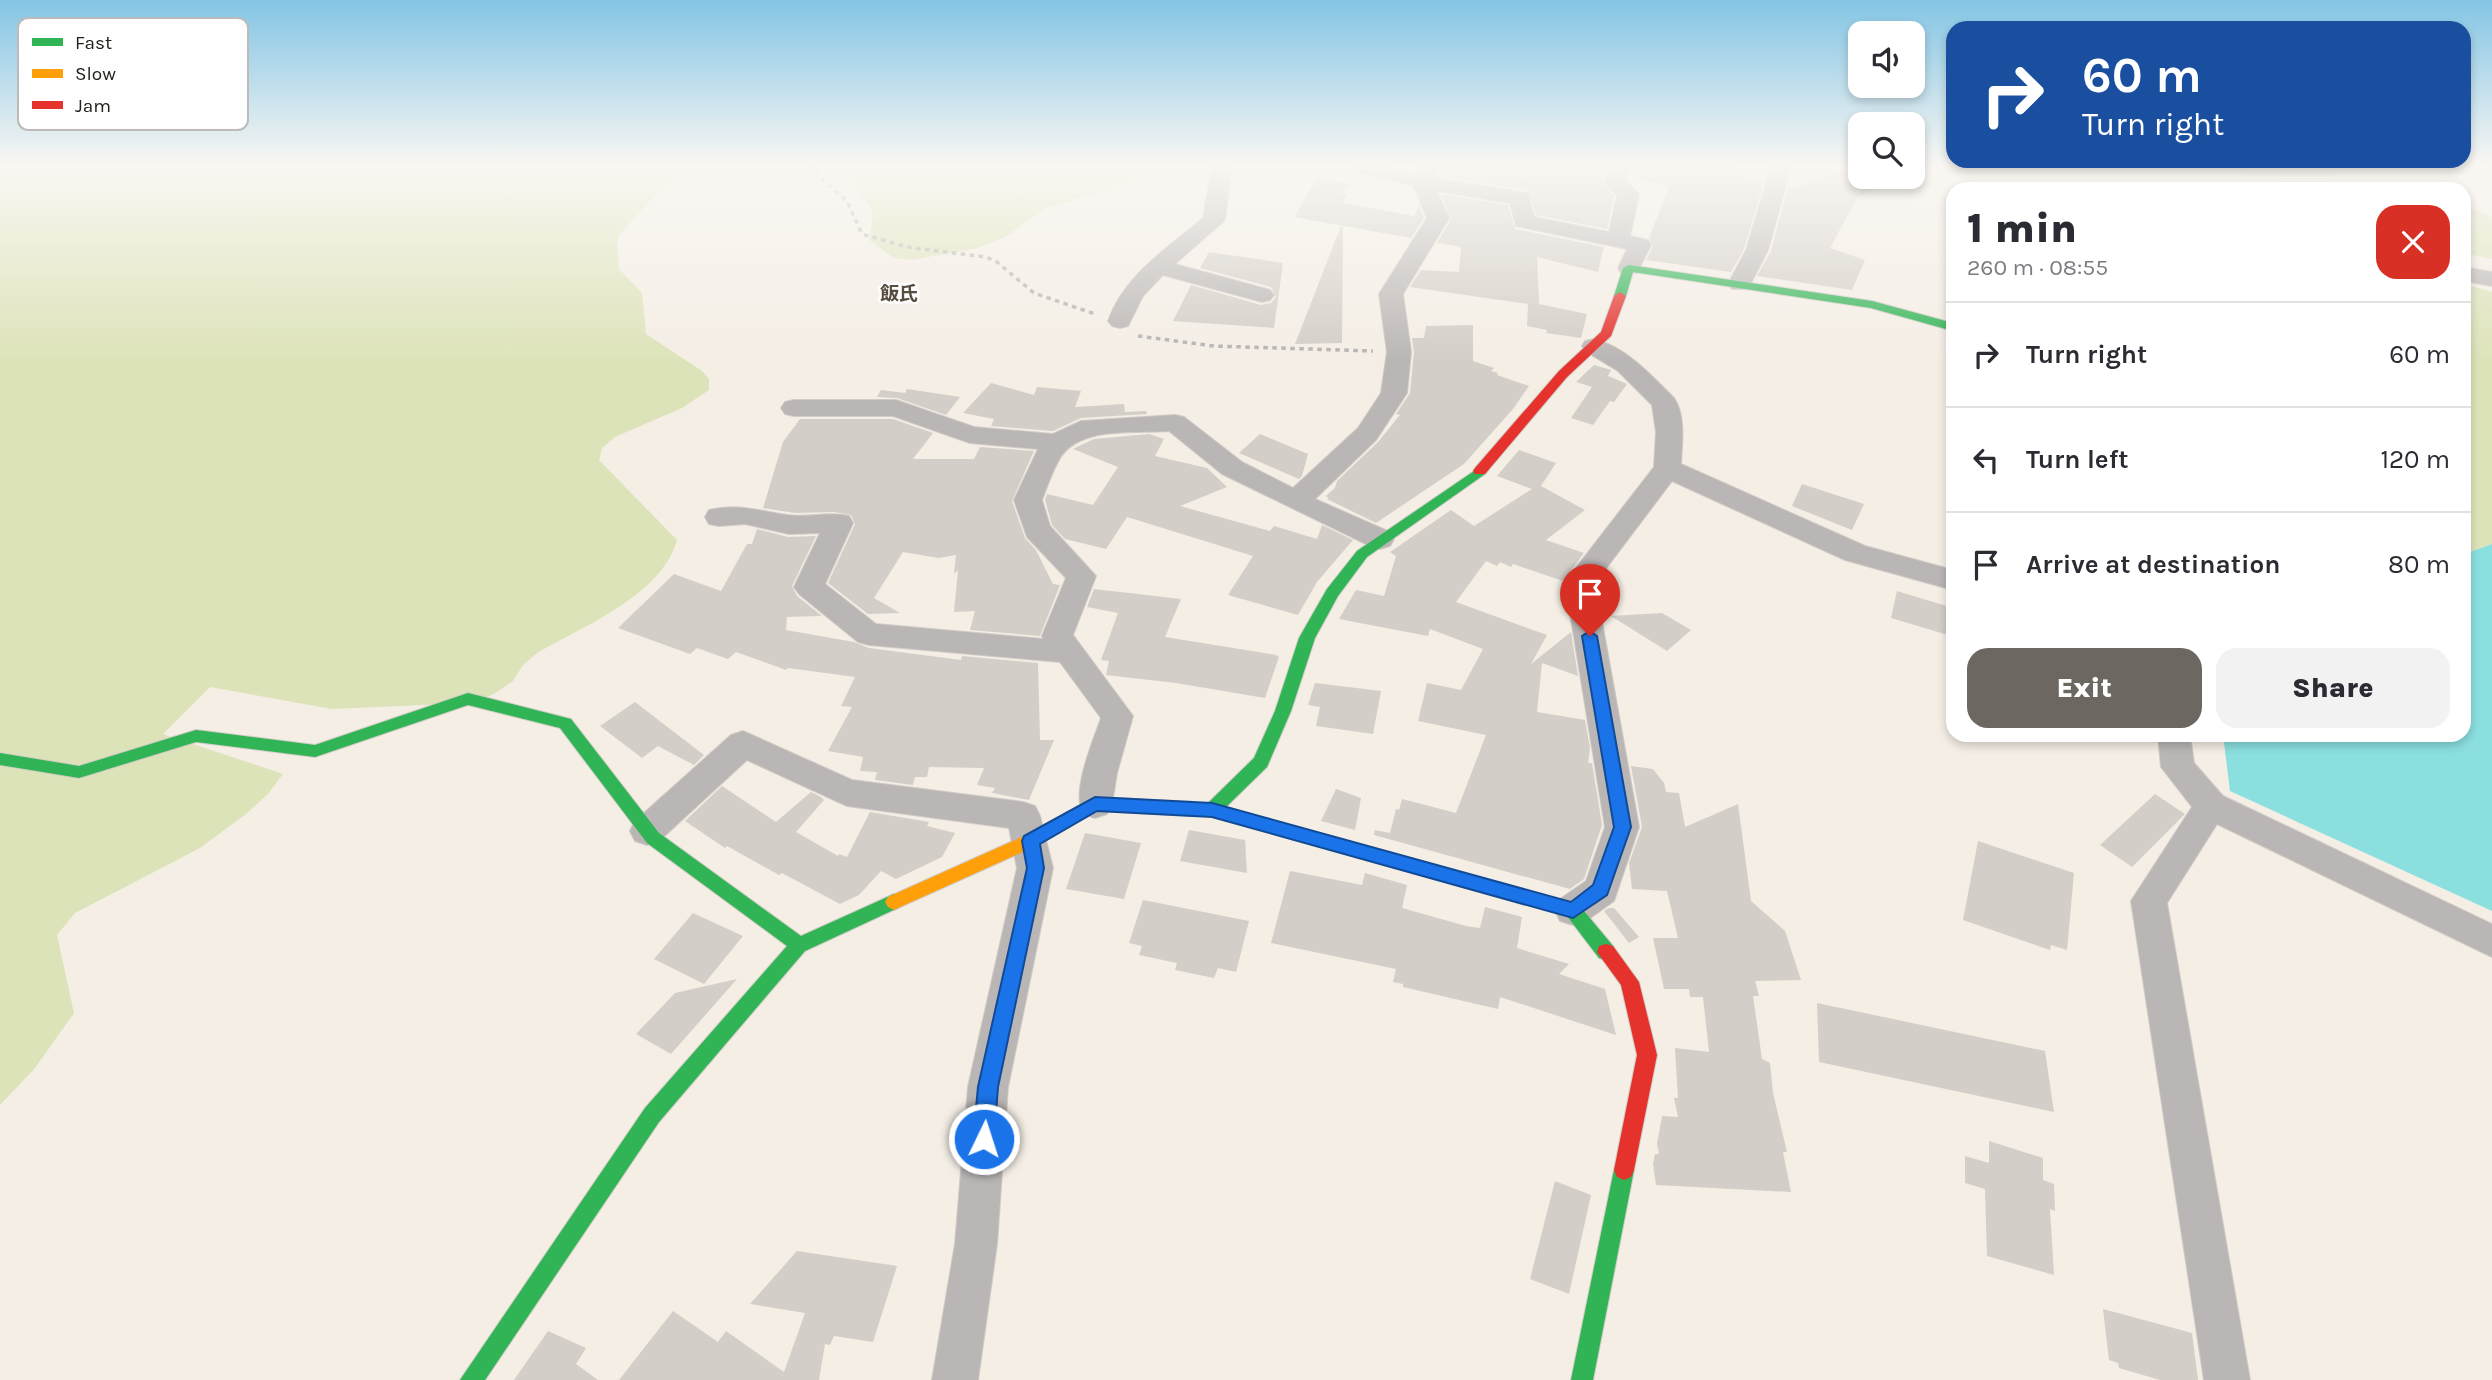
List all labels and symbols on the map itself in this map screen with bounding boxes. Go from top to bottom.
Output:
legend [18,18,248,130]
text: Fast [75,32,112,54]
text: Slow [75,63,116,85]
text: Jam [75,95,111,117]
district label: 飯氏 [880,283,918,305]
pin [1560,564,1620,636]
position arrow [947,1102,1021,1176]

